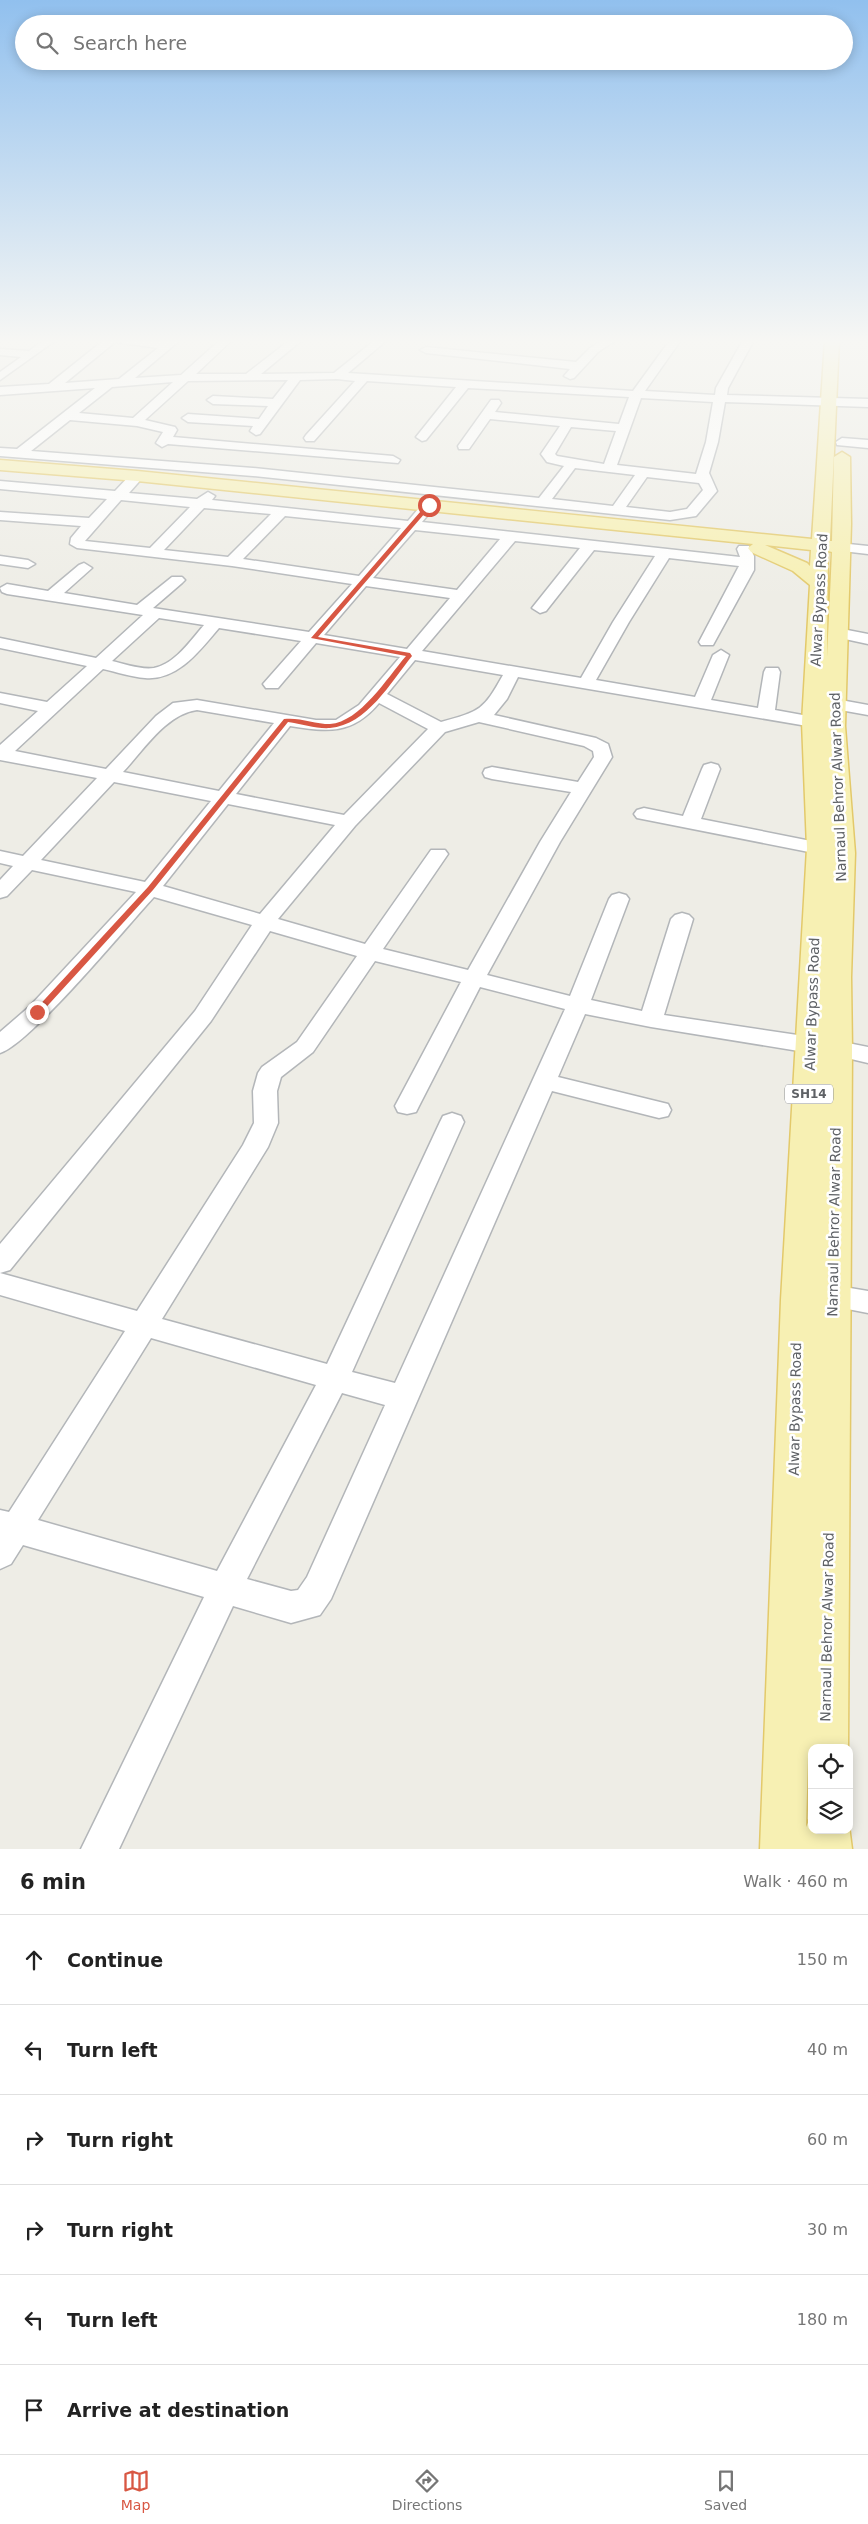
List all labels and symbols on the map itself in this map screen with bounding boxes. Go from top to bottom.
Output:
route start [418,494,441,517]
street label: Alwar Bypass Road [808,533,830,667]
street label: Narnaul Behror Alwar Road [827,692,849,882]
street label: Alwar Bypass Road [802,937,822,1071]
route end [26,1001,49,1024]
road number: SH14 [785,1084,833,1104]
street label: Narnaul Behror Alwar Road [824,1127,844,1317]
street label: Alwar Bypass Road [786,1342,804,1476]
street label: Narnaul Behror Alwar Road [817,1532,837,1722]

